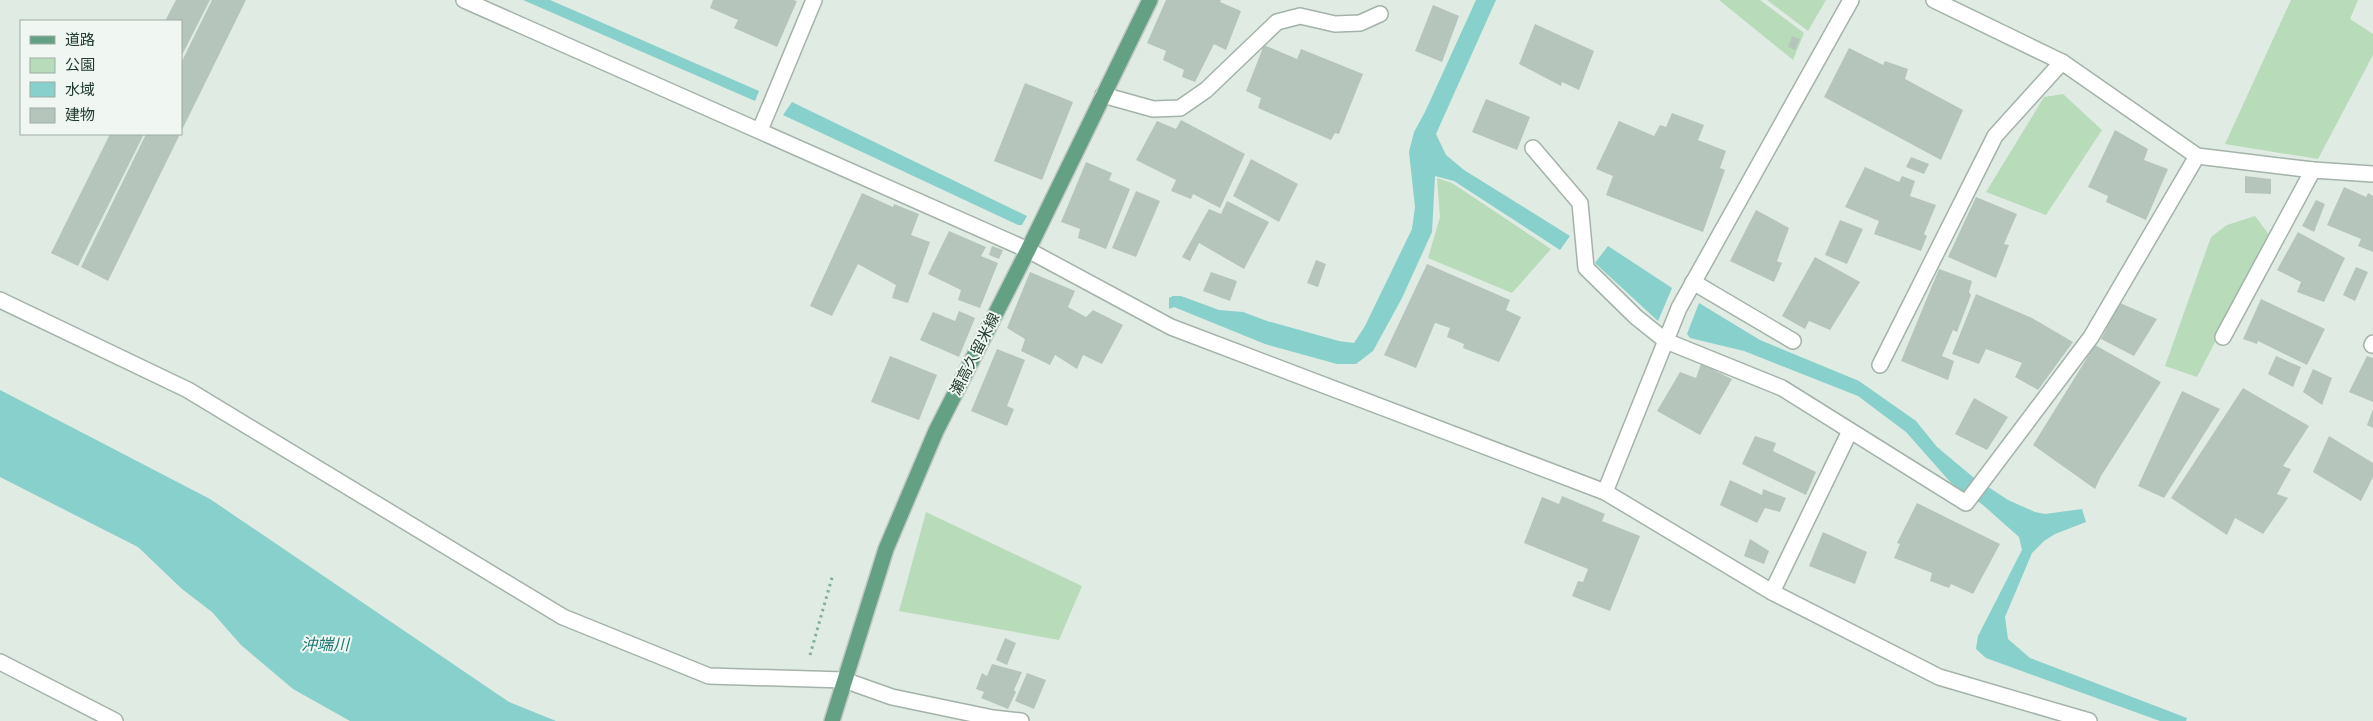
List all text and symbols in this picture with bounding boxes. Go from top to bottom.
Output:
legend [20,20,182,135]
text: 道路 [65,30,95,48]
text: 公園 [65,55,95,73]
text: 水域 [65,80,95,98]
text: 建物 [65,105,95,123]
street label: 瀬高久留米線 [946,309,1003,398]
water label: 沖端川 [301,634,351,653]

